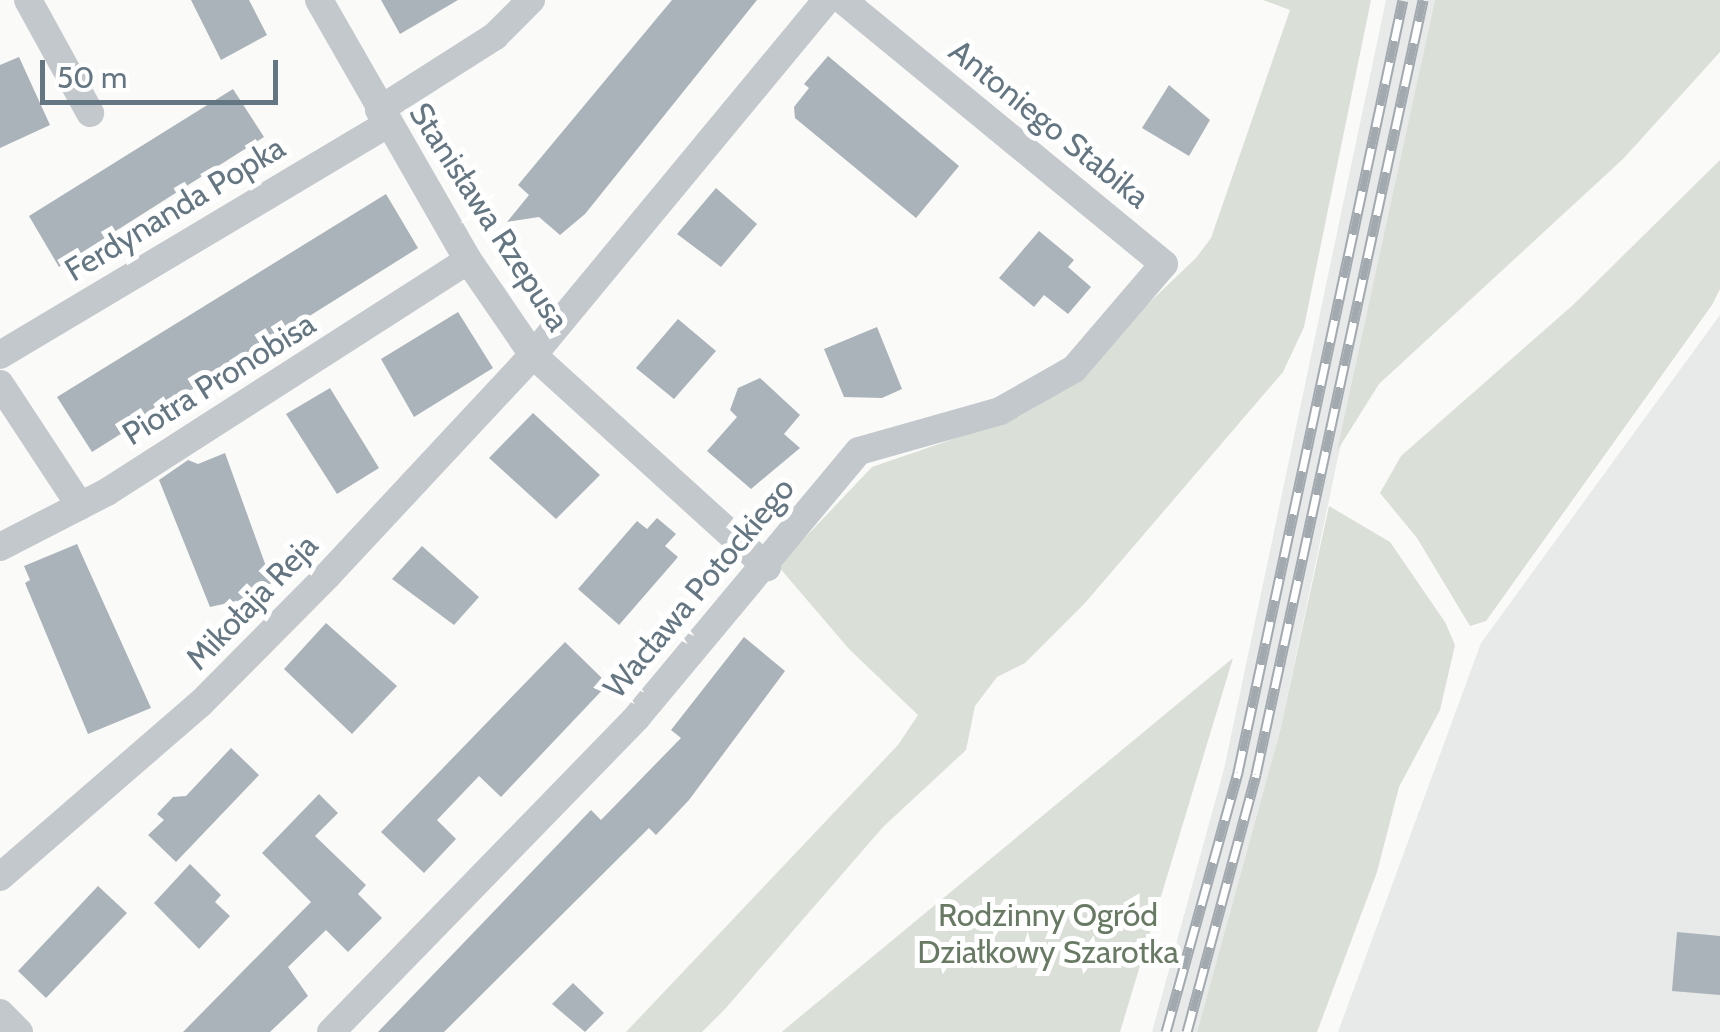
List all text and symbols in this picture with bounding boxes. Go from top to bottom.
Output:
street label: Antoniego Stabika [941,32,1157,216]
scale bar [45,40,282,102]
text: 50 m [57,59,127,96]
street label: Stanisława Rzepusa [401,96,577,338]
street label: Ferdynanda Popka [58,128,292,290]
street label: Piotra Pronobisa [116,305,322,453]
street label: Wacława Potockiego [596,470,802,706]
street label: Mikołaja Reja [178,526,326,678]
park label: Rodzinny Ogród Działkowy Szarotka [917,897,1179,972]

